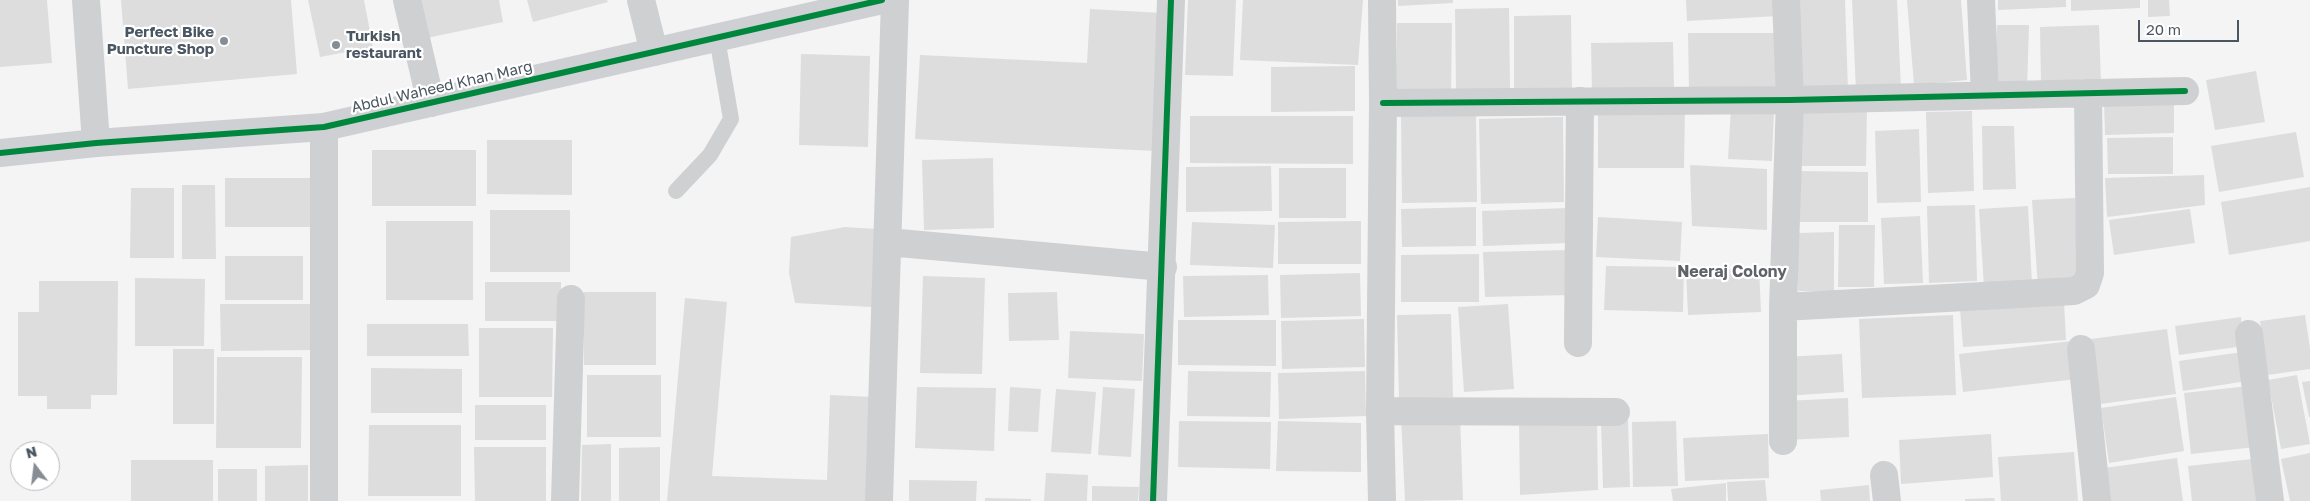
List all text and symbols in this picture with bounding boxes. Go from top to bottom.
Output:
scale bar [2140,10,2241,42]
text: 20 m [2146,20,2181,38]
place label: Perfect Bike Puncture Shop [107,23,214,58]
place label: Turkish restaurant [346,27,422,62]
marker: Perfect Bike Puncture Shop [218,35,230,47]
marker: Turkish restaurant [330,39,342,51]
street label: Abdul Waheed Khan Marg [350,57,534,117]
district label: Neeraj Colony [1677,262,1787,282]
north arrow [10,441,60,491]
text: N [24,442,39,462]

